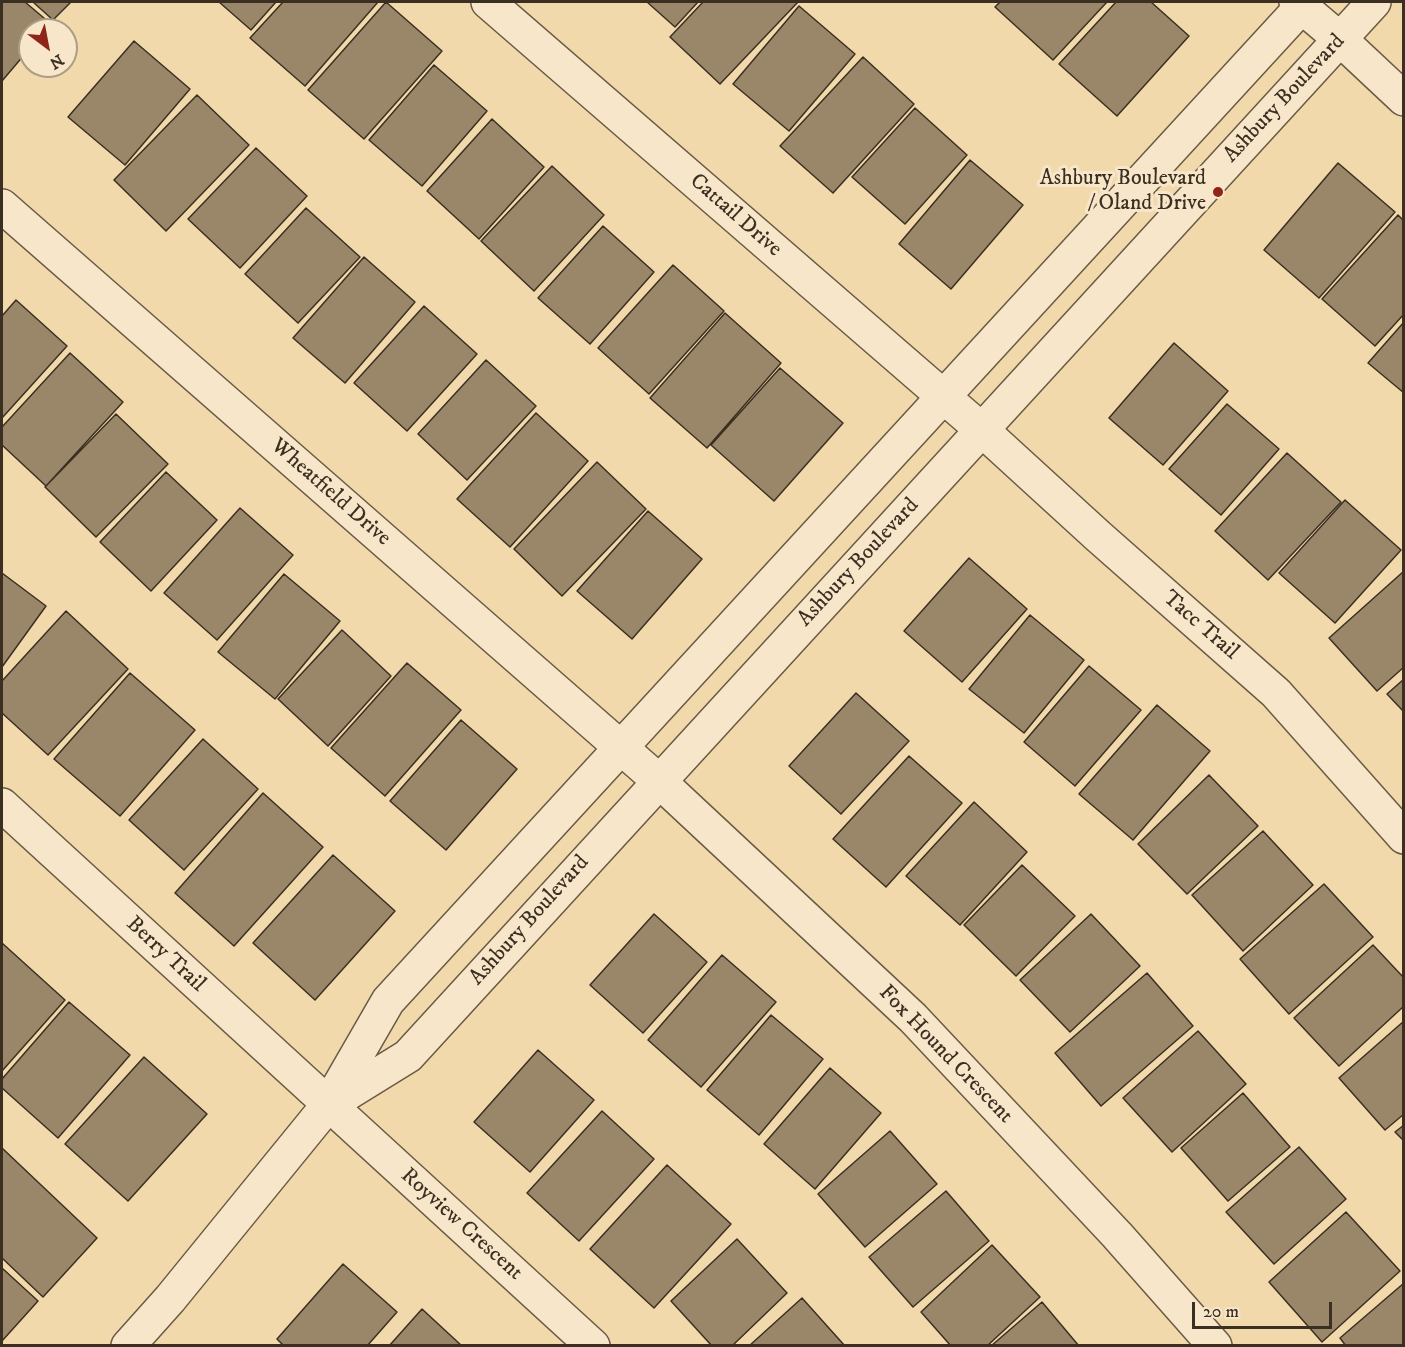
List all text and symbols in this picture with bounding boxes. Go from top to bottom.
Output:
north arrow [18,18,78,78]
street label: Ashbury Boulevard [1219,29,1351,169]
text: N [46,50,67,74]
place label: Ashbury Boulevard / Oland Drive [1040,166,1206,218]
street label: Cattail Drive [684,169,786,263]
marker: Ashbury Boulevard / Oland Drive [1211,185,1225,199]
street label: Wheatfield Drive [265,434,395,552]
street label: Ashbury Boulevard [793,493,925,633]
street label: Tacc Trail [1157,586,1243,666]
street label: Ashbury Boulevard [465,850,595,992]
street label: Berry Trail [120,912,210,998]
street label: Fox Hound Crescent [872,980,1018,1130]
street label: Royview Crescent [395,1163,527,1287]
scale bar [1195,1290,1334,1328]
text: 20 m [1203,1301,1239,1323]

